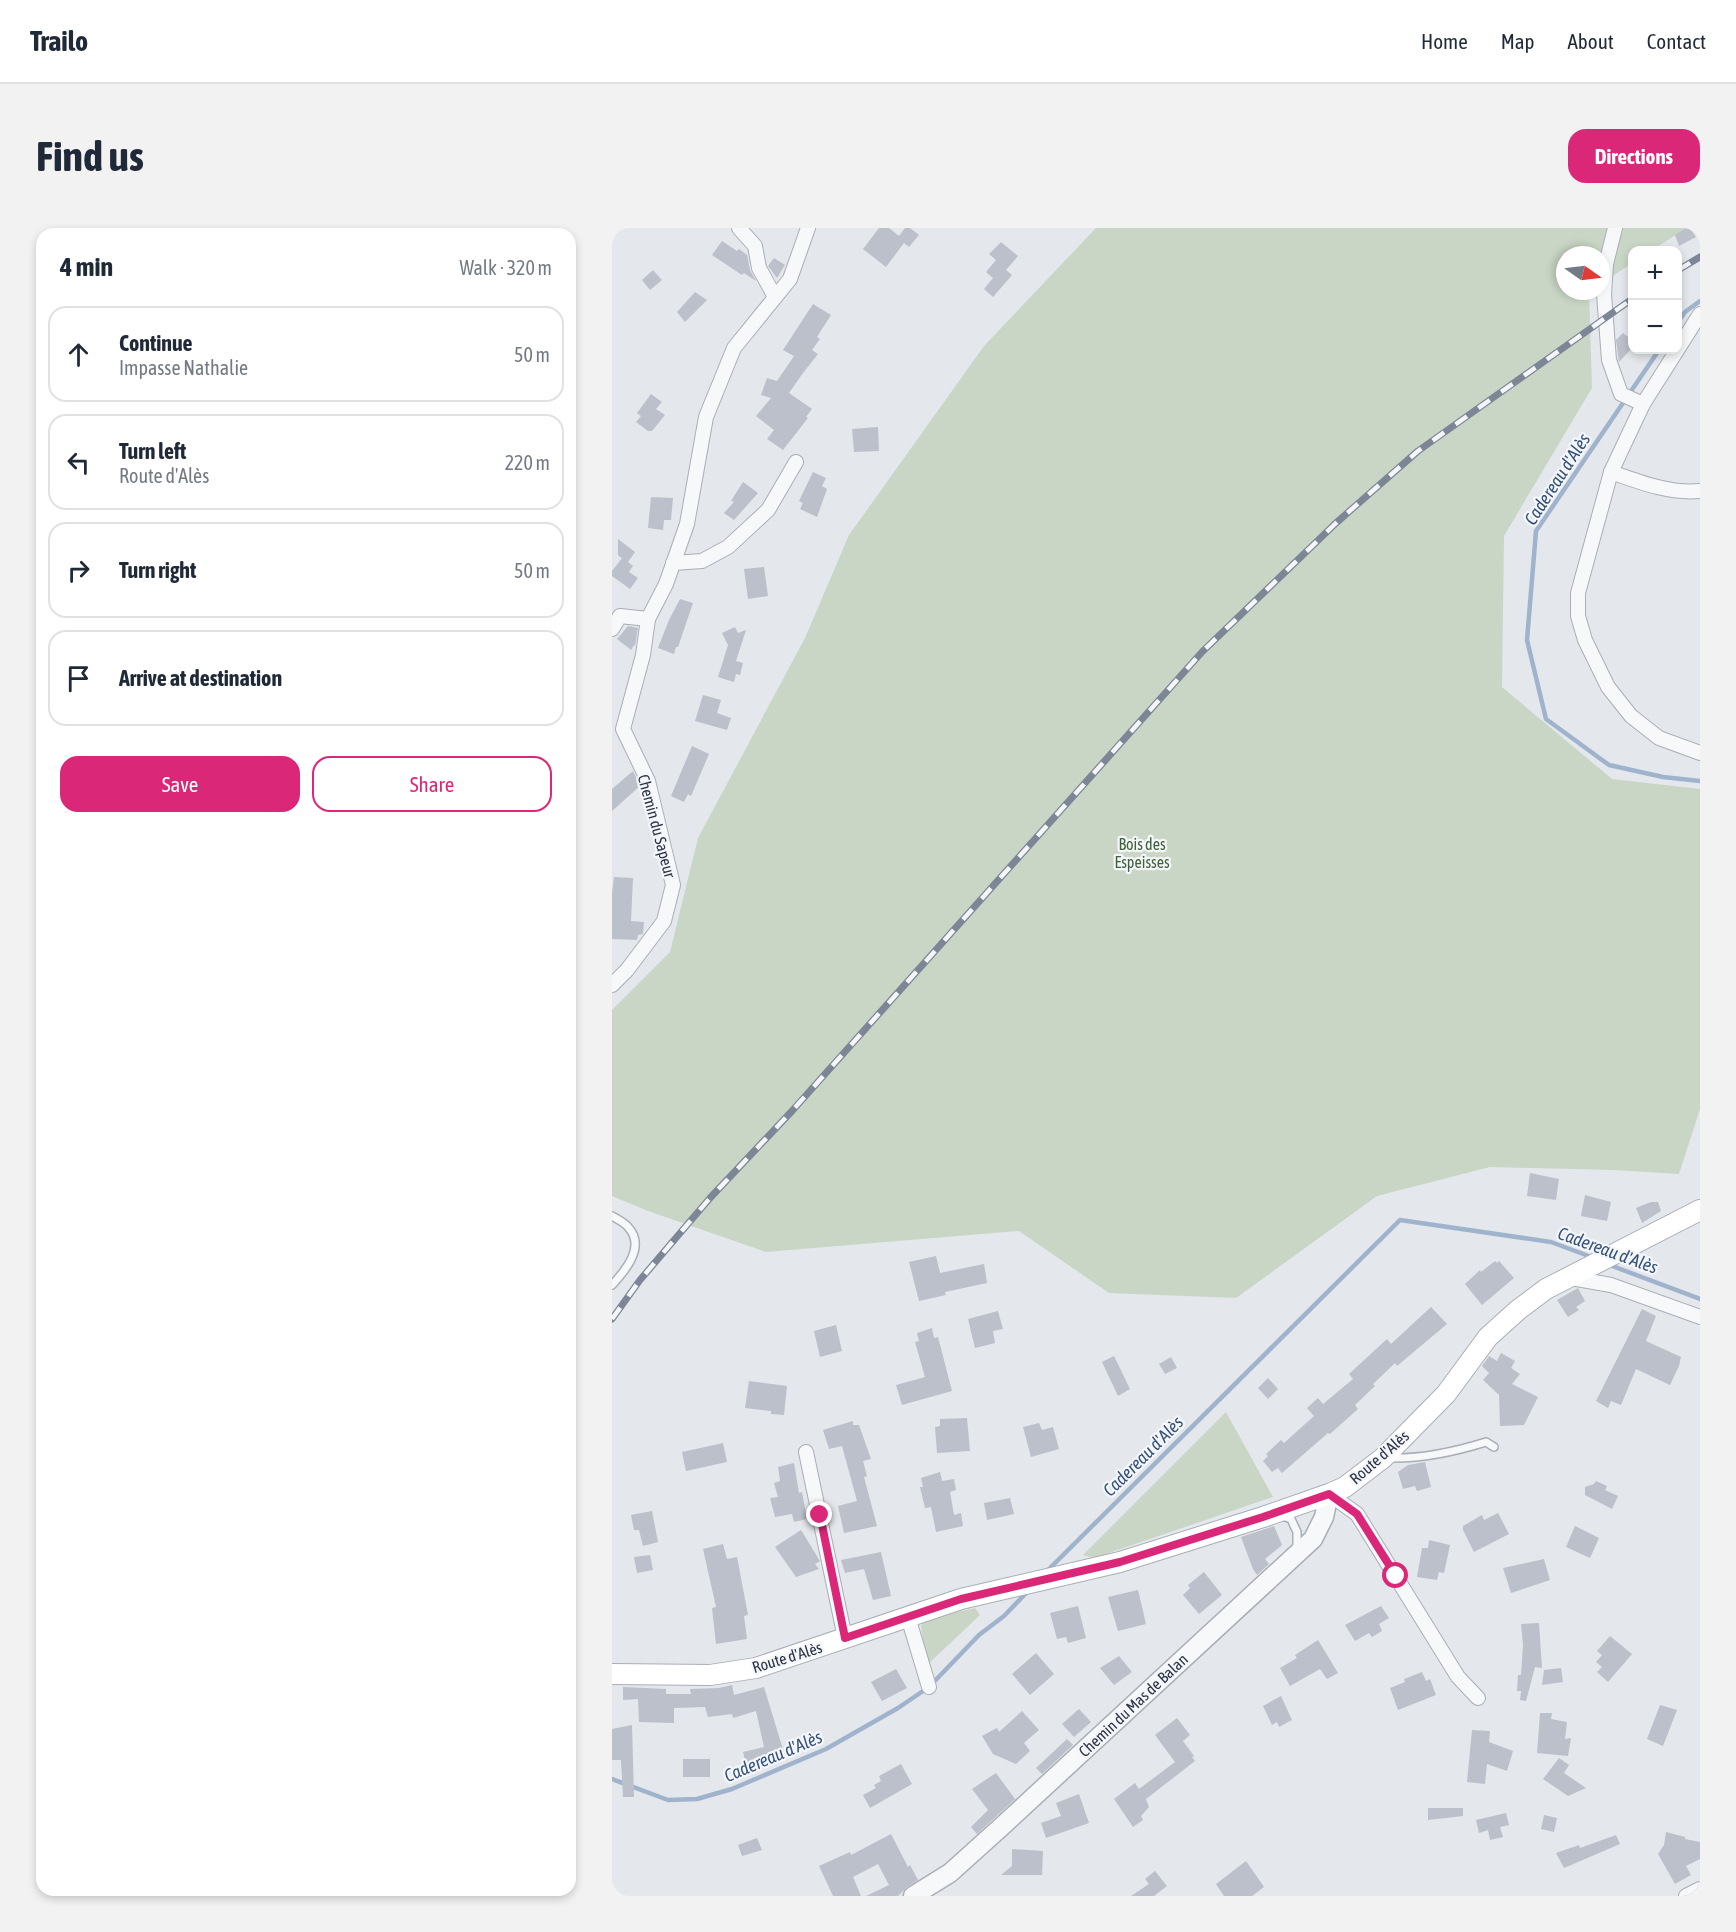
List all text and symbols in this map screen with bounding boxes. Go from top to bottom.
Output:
text: Trailo [30,25,88,57]
text: Home [1421,29,1468,53]
text: Map [1501,29,1535,53]
text: About [1568,29,1614,53]
text: Contact [1647,29,1706,53]
button: Directions [1568,129,1700,183]
text: Find us [36,132,144,180]
north arrow [1556,246,1610,300]
map controls [1628,246,1682,354]
button: + [1628,246,1682,300]
text: 4 min [60,252,113,282]
text: Walk · 320 m [460,256,552,279]
button: − [1628,300,1682,354]
text: Continue [119,330,193,356]
icon: ahead [62,338,95,371]
text: 50 m [514,343,550,366]
text: Impasse Nathalie [119,356,248,379]
water label: Cadereau d'Alès [1520,429,1594,529]
text: Turn left [119,438,186,464]
icon: left [62,446,95,479]
text: 220 m [505,451,550,474]
text: Route d'Alès [119,464,209,487]
icon: right [62,554,95,587]
text: Turn right [119,557,196,583]
text: 50 m [514,559,550,582]
icon: arrive [62,662,95,695]
text: Arrive at destination [119,665,282,691]
button: Save [60,756,300,812]
button: Share [312,756,552,812]
street label: Chemin du Sapeur [634,772,680,880]
park label: Bois des Espeisses [1114,835,1170,872]
water label: Cadereau d'Alès [1555,1222,1661,1278]
water label: Cadereau d'Alès [1099,1412,1187,1500]
street label: Route d'Alès [1346,1426,1412,1487]
route end [806,1501,832,1527]
route start [1382,1562,1408,1588]
street label: Route d'Alès [750,1638,824,1676]
street label: Chemin du Mas de Balan [1075,1650,1191,1760]
water label: Cadereau d'Alès [721,1726,825,1786]

